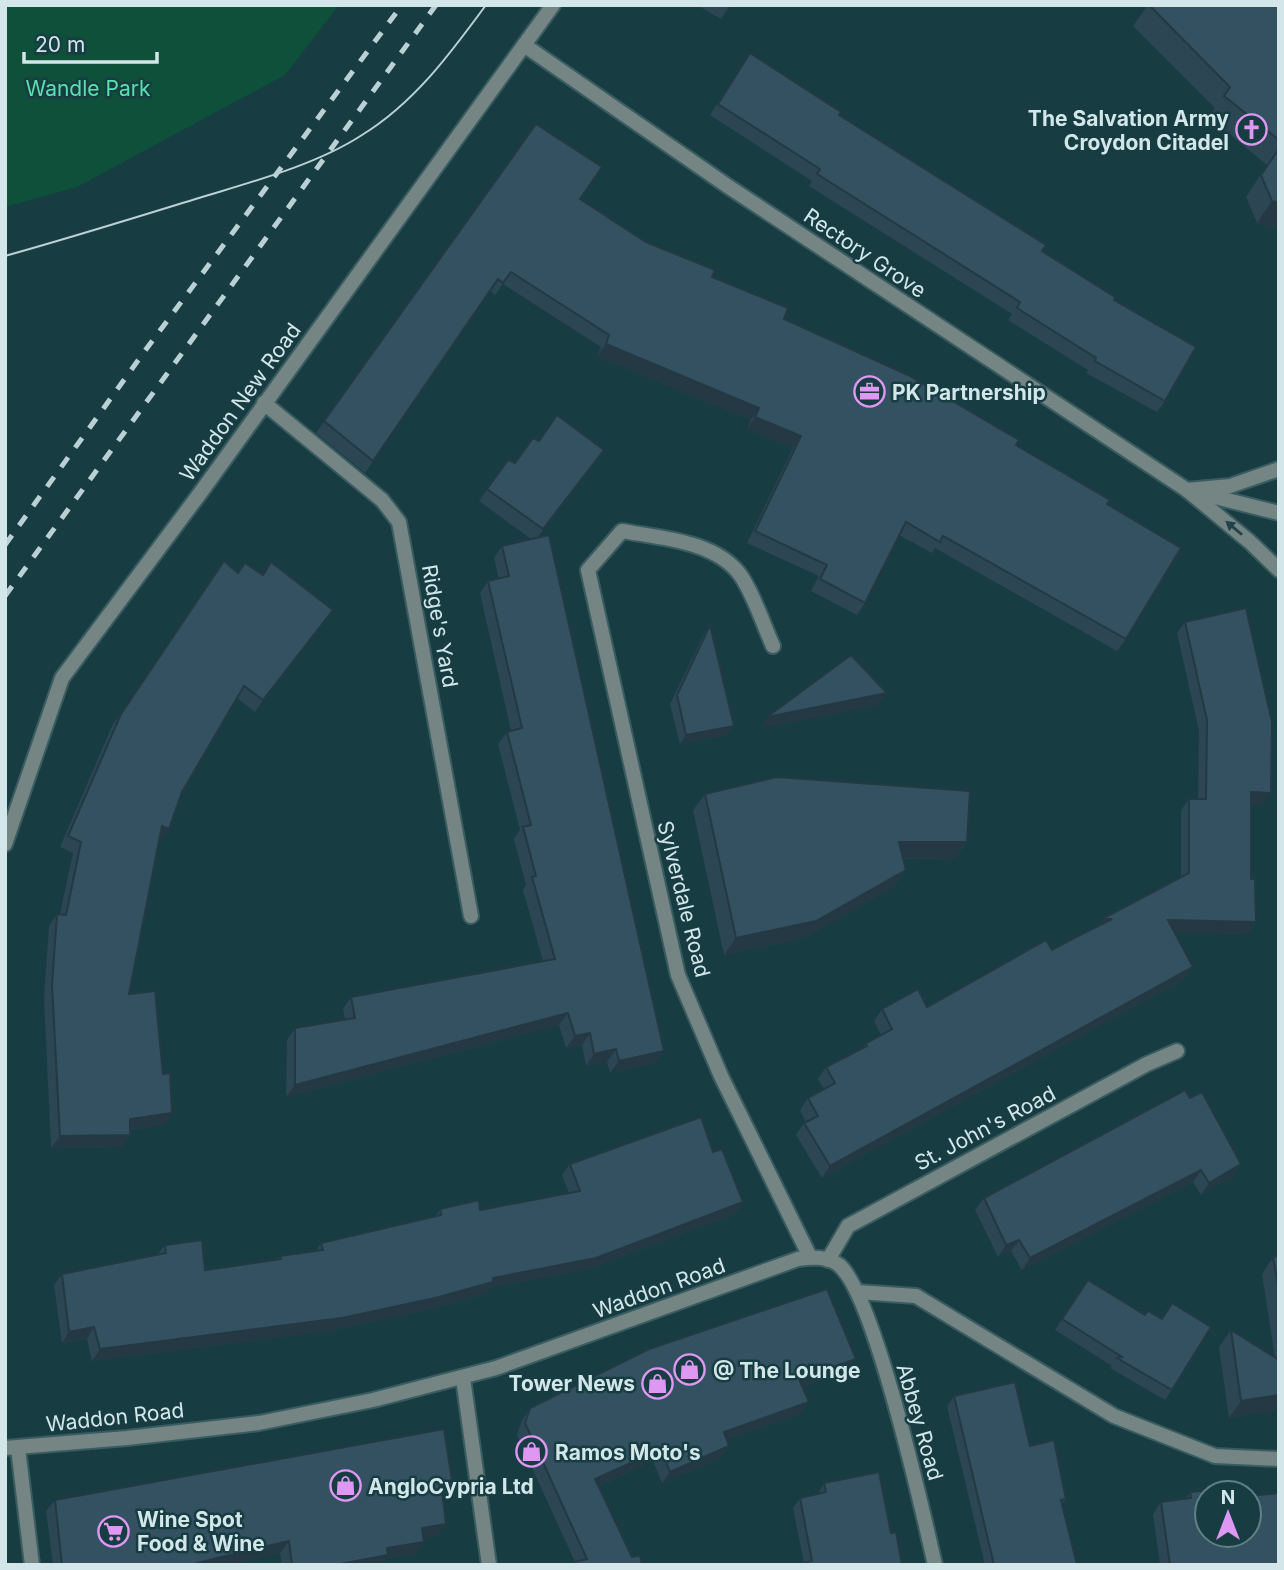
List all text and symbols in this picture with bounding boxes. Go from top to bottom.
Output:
scale bar [24,21,158,65]
text: 20 m [35,32,85,57]
park label: Wandle Park [26,76,151,101]
place label: The Salvation Army Croydon Citadel [1028,106,1229,155]
church icon: The Salvation Army Croydon Citadel [1235,113,1269,147]
street label: Rectory Grove [799,203,931,303]
street label: Waddon New Road [174,318,306,486]
office icon: PK Partnership [852,375,886,409]
place label: PK Partnership [892,380,1046,405]
one-way arrow [1226,521,1244,536]
street label: Ridge's Yard [417,563,463,689]
street label: Sylverdale Road [652,818,716,980]
street label: St. John's Road [910,1080,1060,1176]
street label: Waddon Road [590,1253,728,1323]
shop icon: @ The Lounge [673,1353,707,1387]
place label: @ The Lounge [713,1358,861,1383]
street label: Abbey Road [891,1361,949,1483]
shop icon: Tower News [641,1366,675,1400]
place label: Tower News [509,1371,635,1396]
street label: Waddon Road [45,1397,185,1437]
shop icon: Ramos Moto's [515,1435,549,1469]
place label: Ramos Moto's [555,1440,701,1465]
shop icon: AngloCypria Ltd [328,1469,362,1503]
place label: AngloCypria Ltd [368,1474,534,1499]
north arrow [1193,1479,1263,1549]
text: N [1221,1486,1235,1509]
place label: Wine Spot Food & Wine [137,1507,265,1556]
supermarket icon: Wine Spot Food & Wine [97,1514,131,1548]

